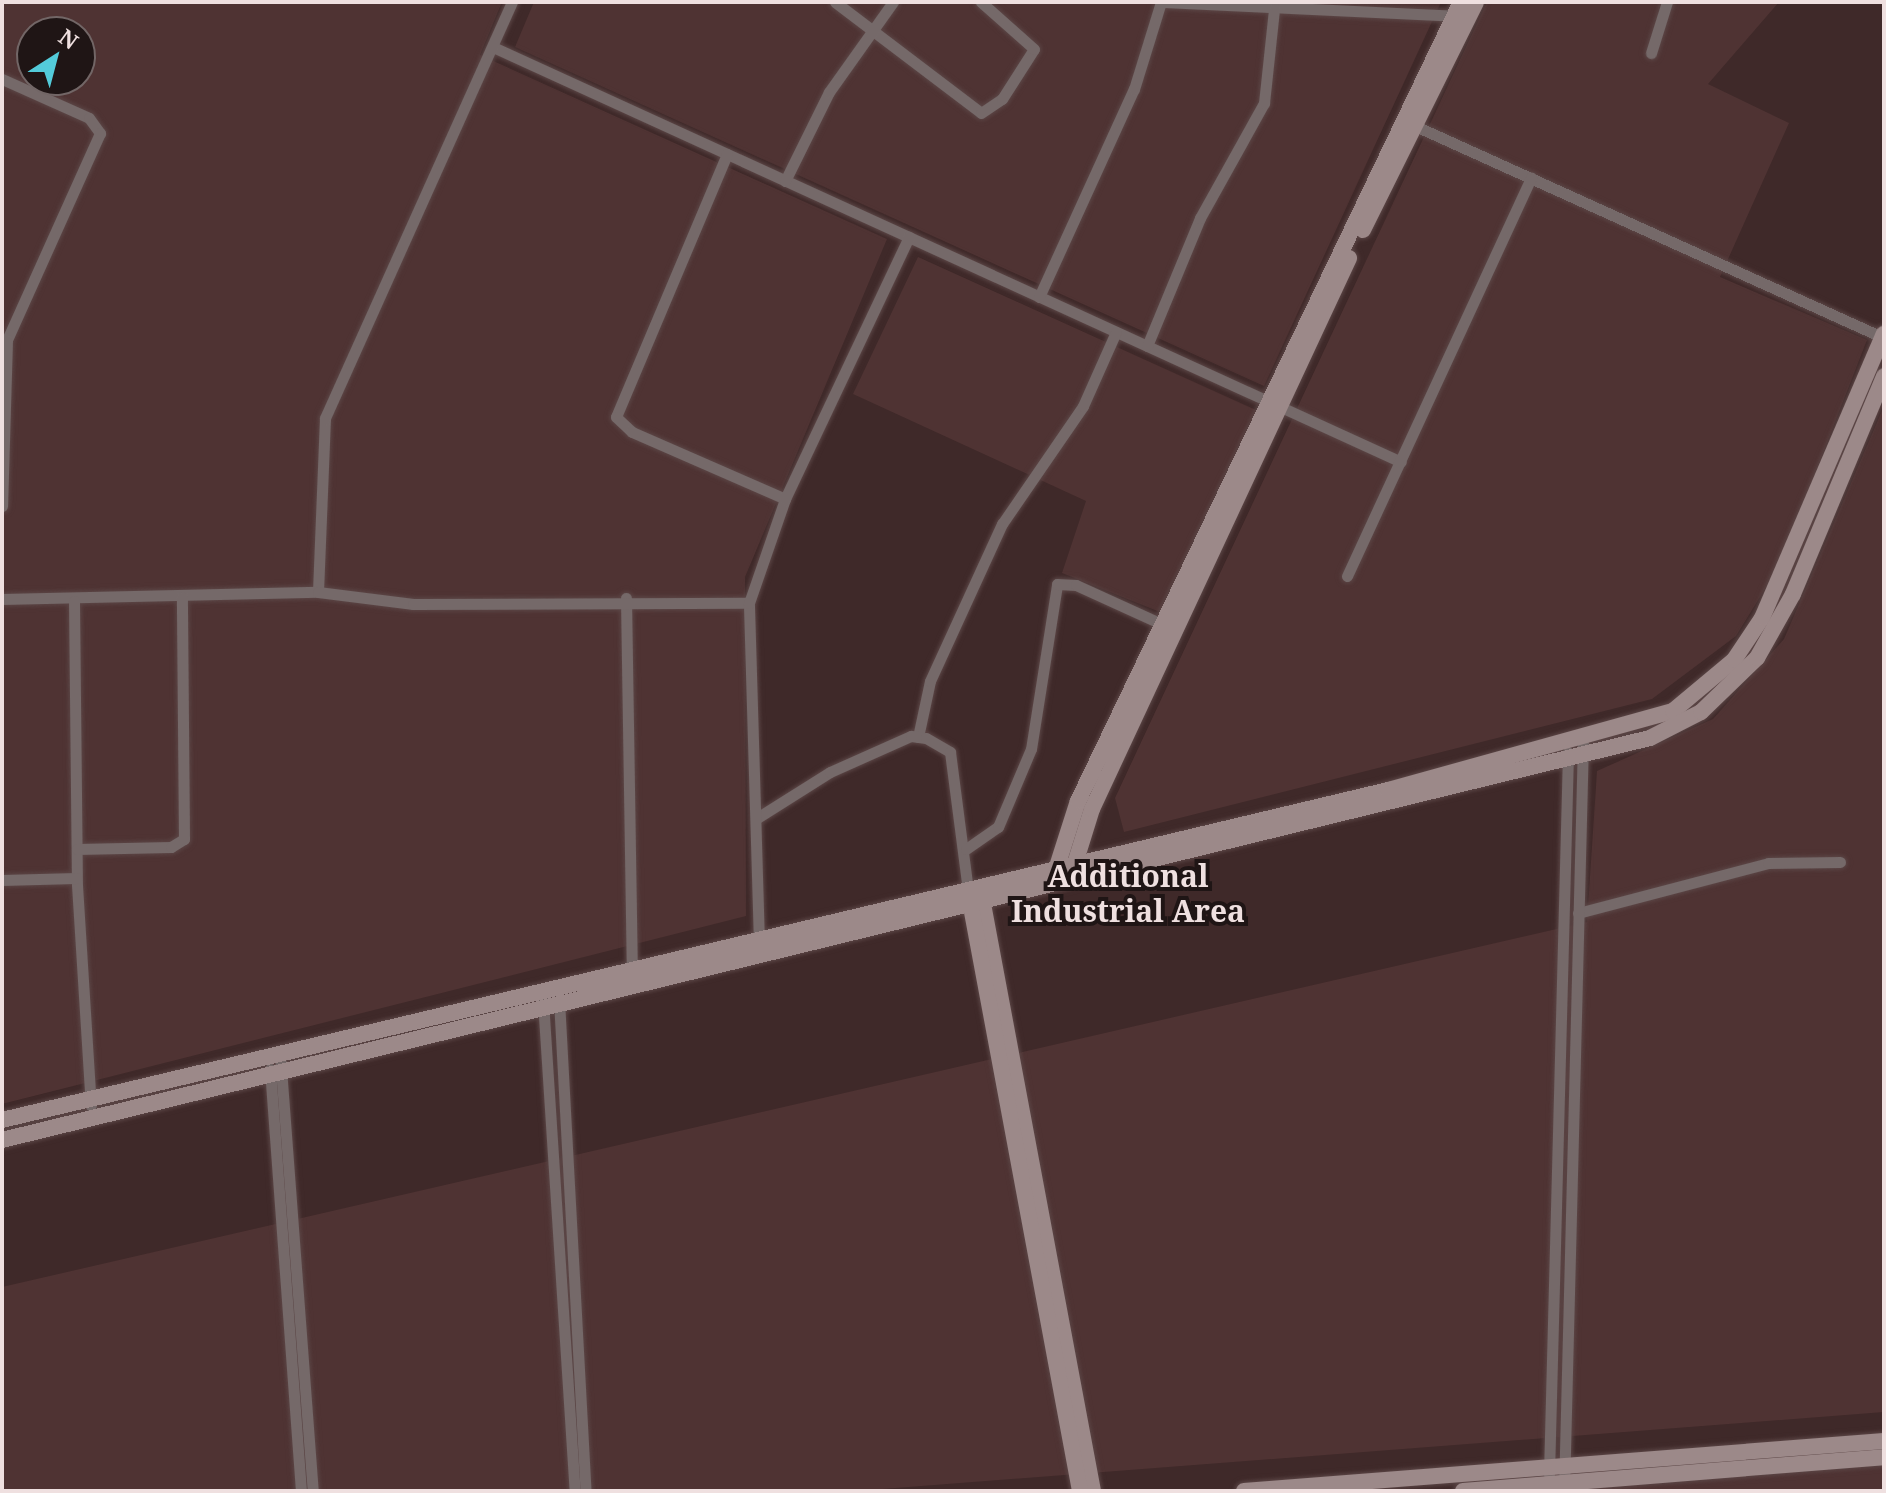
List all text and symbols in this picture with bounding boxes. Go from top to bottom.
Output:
north arrow [16,16,96,96]
text: N [53,21,85,55]
district label: Additional Industrial Area [1011,858,1245,928]

